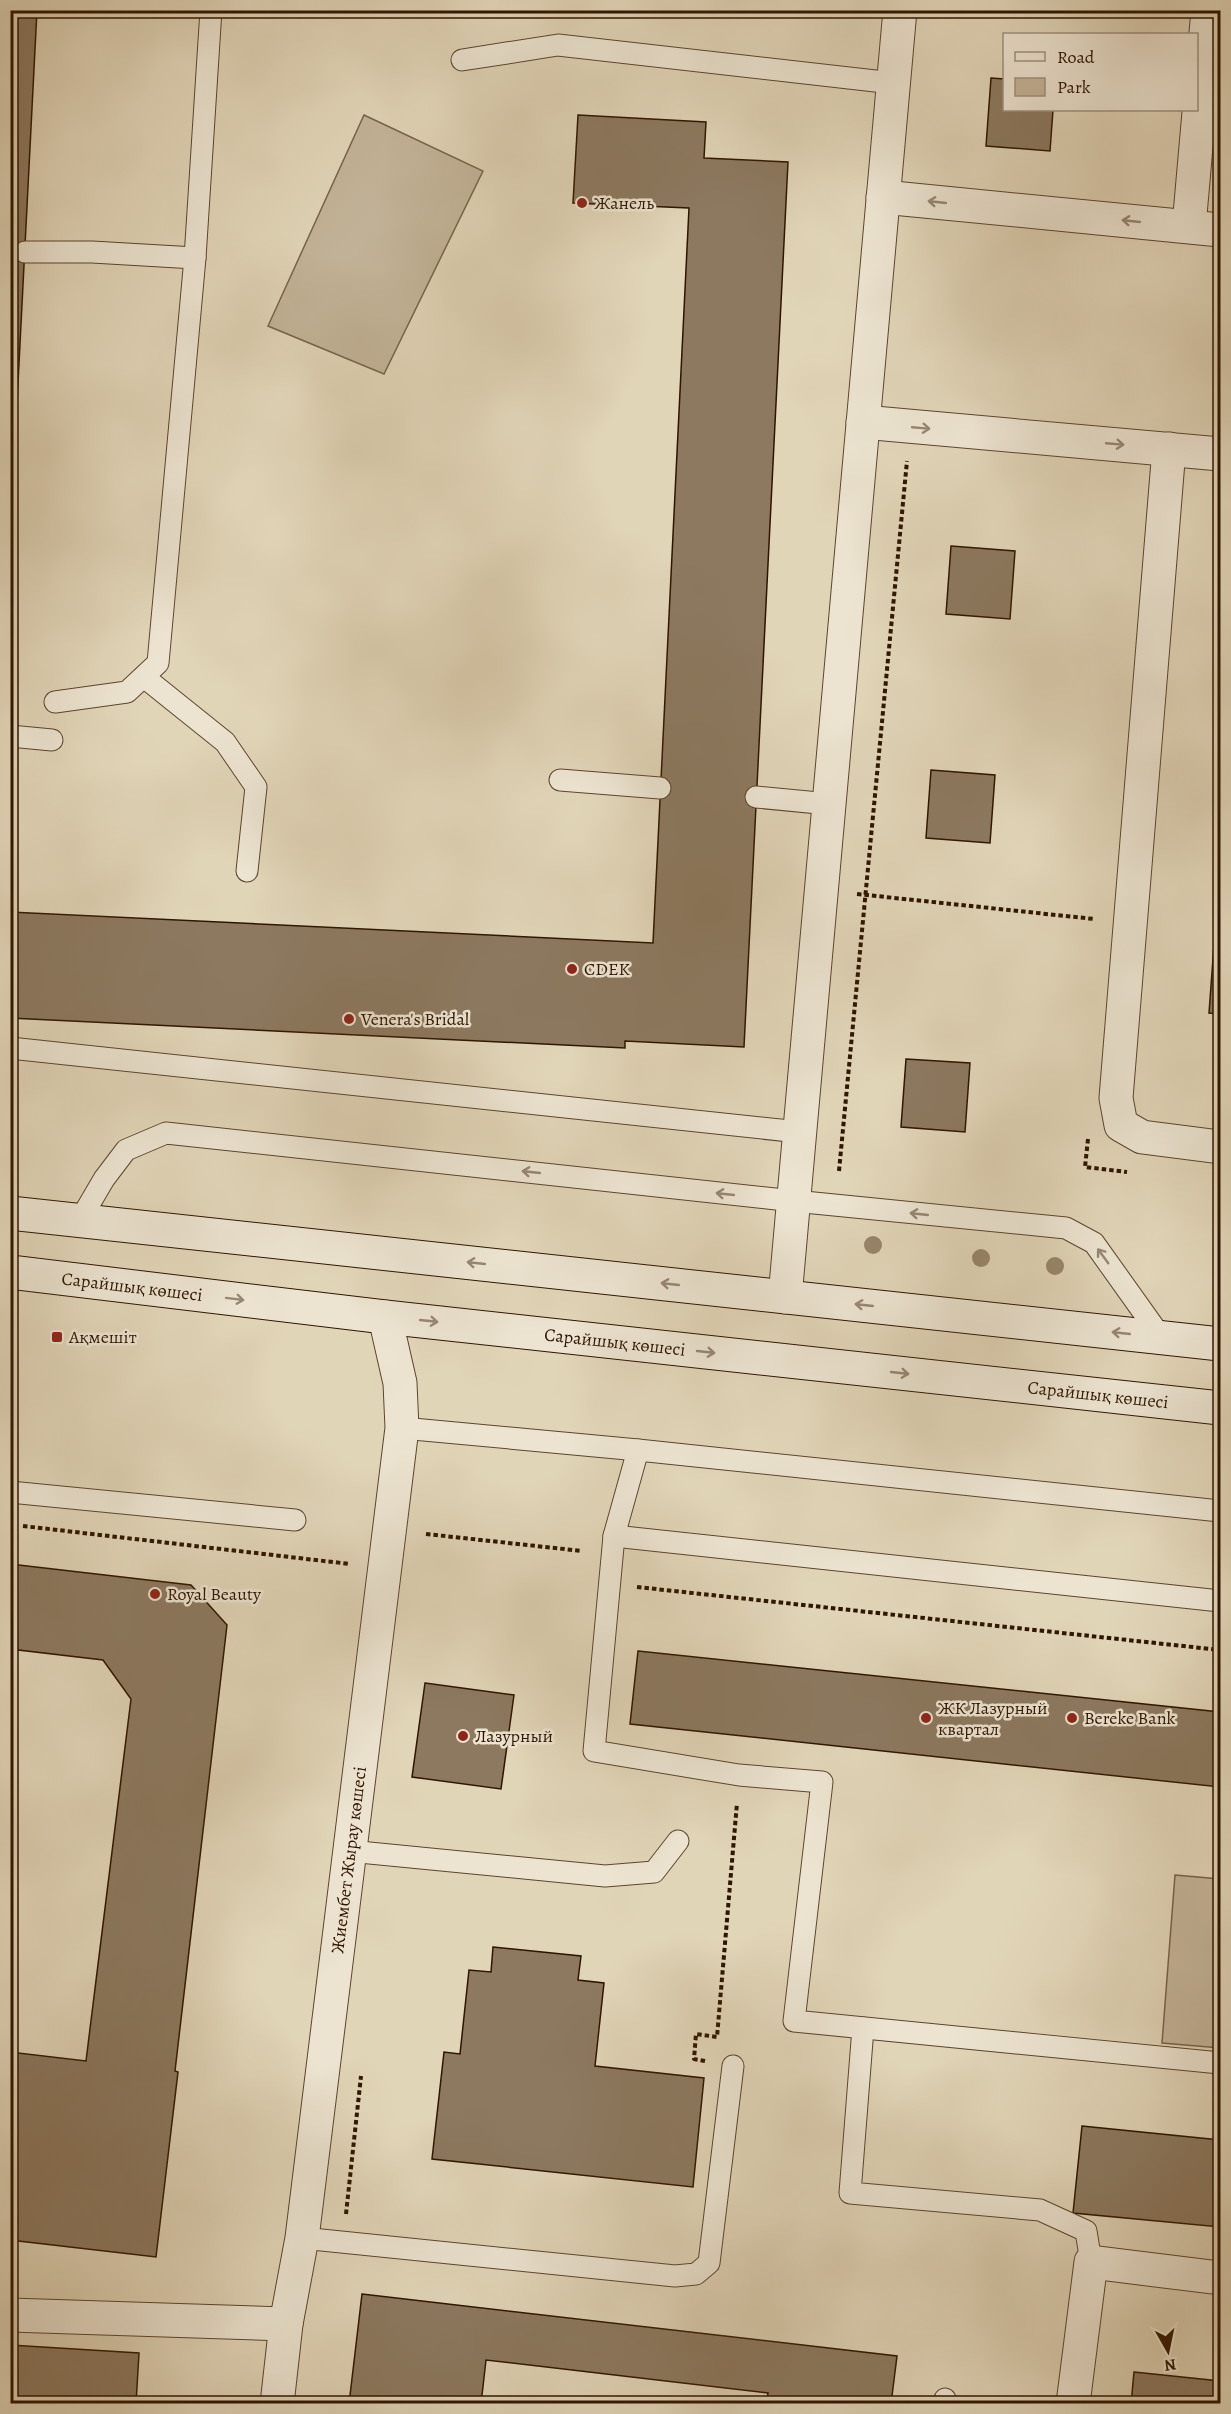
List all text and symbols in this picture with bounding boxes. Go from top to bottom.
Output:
legend [1003,33,1198,111]
text: Road [1057,45,1095,69]
text: Park [1057,75,1091,99]
place label: Жанель [594,191,654,215]
marker: Жанель [575,196,589,210]
one-way arrow [927,196,947,207]
one-way arrow [1121,215,1141,226]
one-way arrow [911,422,931,433]
one-way arrow [1105,439,1125,450]
place label: CDEK [584,957,631,981]
marker: CDEK [565,962,579,976]
place label: Venera's Bridal [360,1007,470,1031]
marker: Venera's Bridal [342,1012,356,1026]
one-way arrow [521,1167,541,1178]
one-way arrow [715,1188,735,1199]
one-way arrow [909,1208,929,1219]
one-way arrow [1097,1248,1109,1264]
one-way arrow [467,1257,487,1268]
street label: Сарайшық көшесі [60,1266,204,1307]
one-way arrow [661,1278,681,1289]
one-way arrow [225,1293,245,1304]
one-way arrow [855,1299,875,1310]
one-way arrow [419,1316,438,1327]
street label: Сарайшық көшесі [543,1322,687,1362]
place label: Ақмешіт [68,1325,137,1349]
one-way arrow [1111,1327,1131,1338]
marker: Ақмешіт [50,1330,64,1344]
one-way arrow [696,1347,716,1358]
one-way arrow [890,1368,910,1379]
street label: Сарайшық көшесі [1026,1375,1170,1414]
place label: Royal Beauty [167,1582,262,1606]
marker: Royal Beauty [148,1587,162,1601]
place label: ЖК Лазурный квартал [938,1696,1048,1741]
place label: Bereke Bank [1084,1706,1176,1730]
marker: ЖК Лазурный квартал [919,1711,933,1725]
marker: Bereke Bank [1065,1711,1079,1725]
place label: Лазурный [475,1724,553,1748]
marker: Лазурный [456,1729,470,1743]
street label: Жиембет Жырау көшесі [325,1765,372,1955]
north arrow [1138,2321,1198,2381]
text: N [1162,2353,1178,2377]

